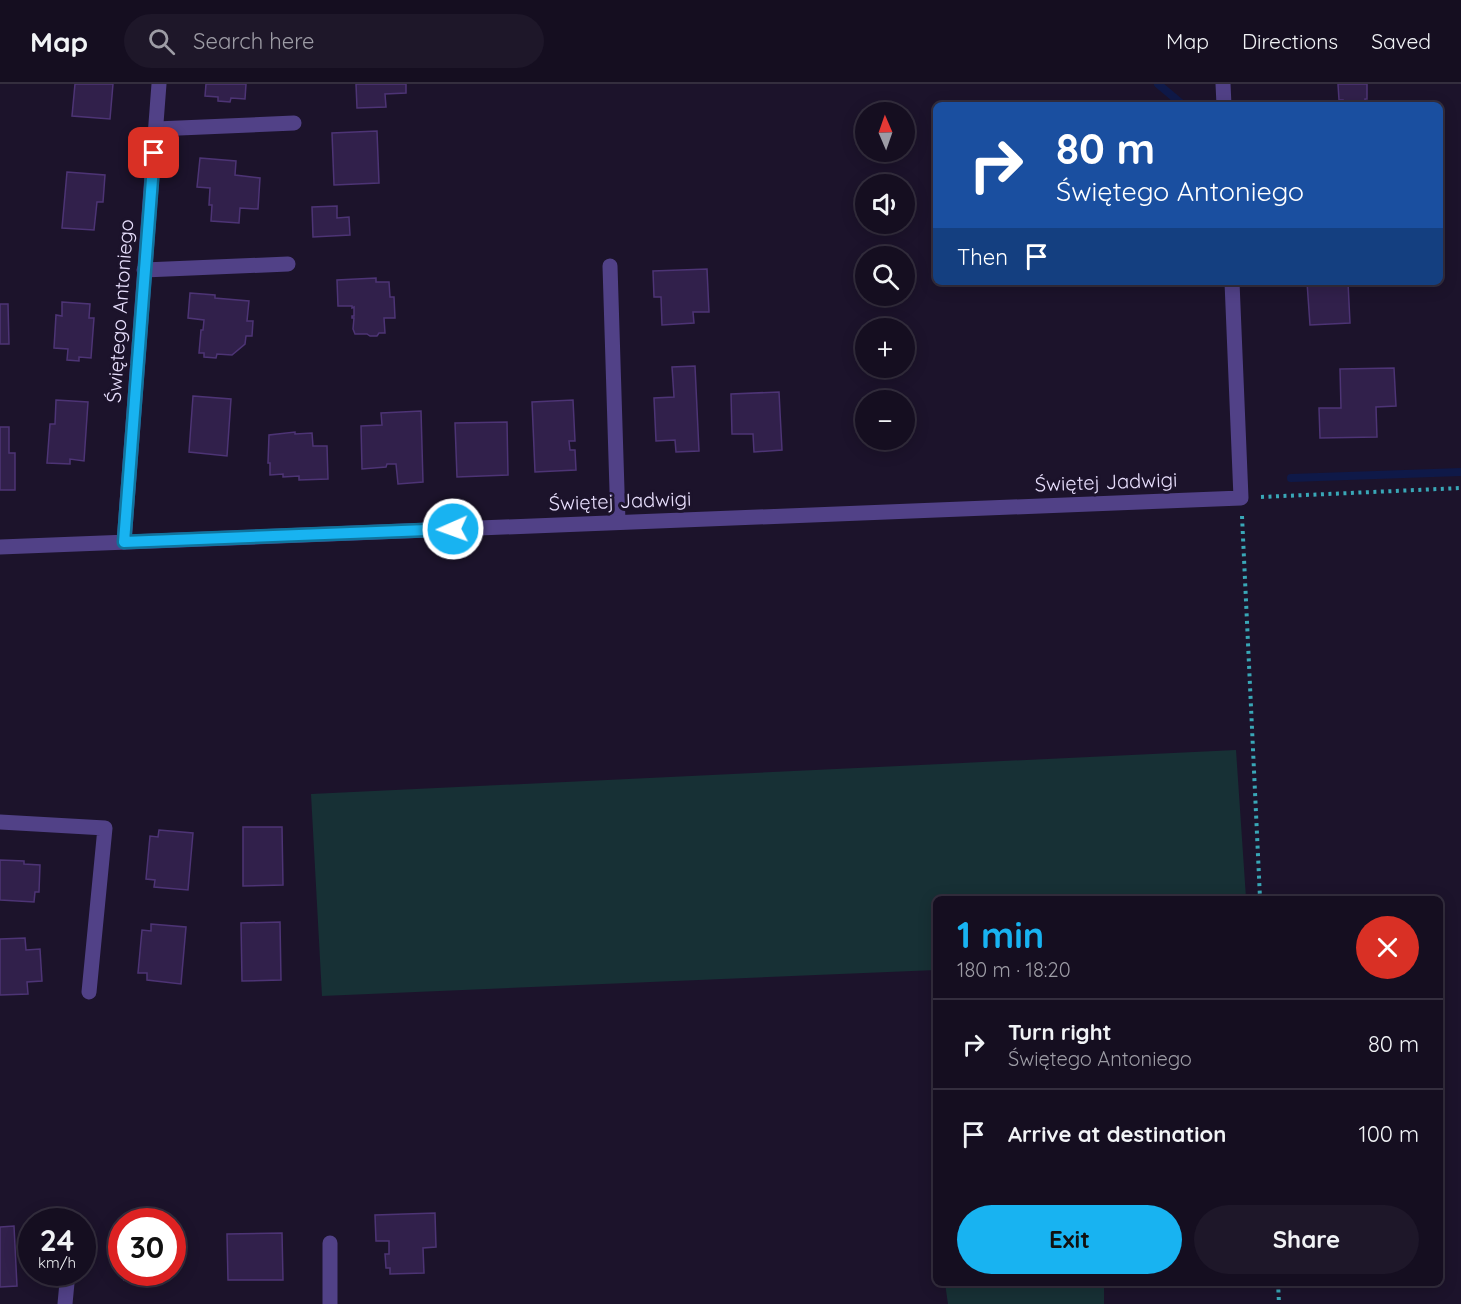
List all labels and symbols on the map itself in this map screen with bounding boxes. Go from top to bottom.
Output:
north arrow [855,102,915,162]
pin [128,127,179,178]
street label: Świętego Antoniego [101,218,138,404]
street label: Świętej Jadwigi [1034,467,1178,496]
street label: Świętej Jadwigi [548,486,692,515]
position arrow [421,497,485,561]
speed limit sign: 30 [108,1208,186,1286]

